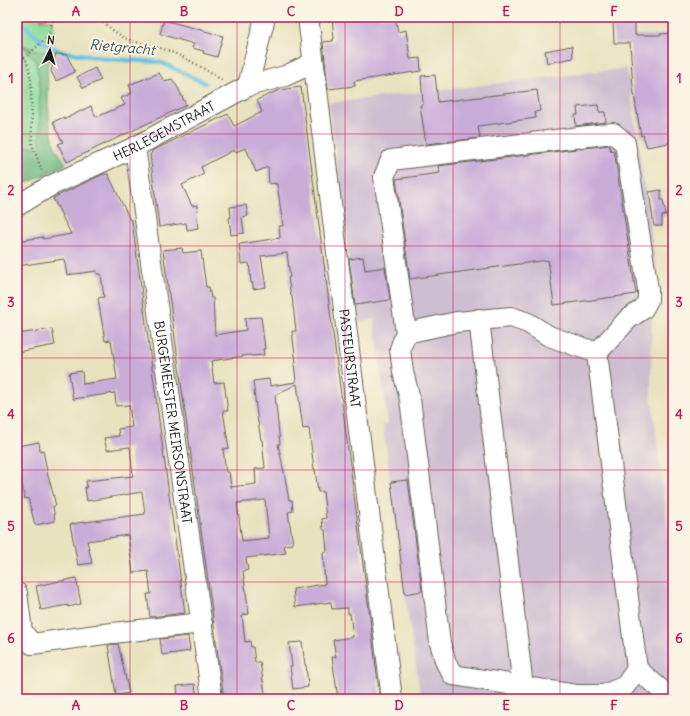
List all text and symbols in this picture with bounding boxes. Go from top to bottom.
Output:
text: A [72,3,81,20]
text: B [180,3,189,20]
text: C [287,3,296,20]
text: D [394,3,404,20]
text: E [502,3,510,20]
text: F [610,3,618,20]
north arrow [30,30,70,70]
text: N [46,33,55,47]
water label: Rietgracht [89,35,158,59]
text: 1 [8,70,14,87]
text: 1 [676,70,682,87]
street label: HERLEGEMSTRAAT [110,97,218,165]
text: 2 [7,182,15,199]
text: 2 [675,182,683,199]
text: 3 [7,294,15,311]
text: 3 [675,294,683,311]
street label: PASTEURSTRAAT [335,308,364,409]
street label: BURGEMEESTER MEIRSONSTRAAT [150,320,196,525]
text: 4 [7,406,15,423]
text: 4 [675,406,683,423]
text: 5 [7,518,15,535]
text: 5 [675,518,683,535]
text: 6 [7,630,15,647]
text: 6 [675,630,683,647]
text: A [72,697,81,714]
text: B [180,697,189,714]
text: C [287,697,296,714]
text: D [394,697,404,714]
text: E [502,697,510,714]
text: F [610,697,618,714]

